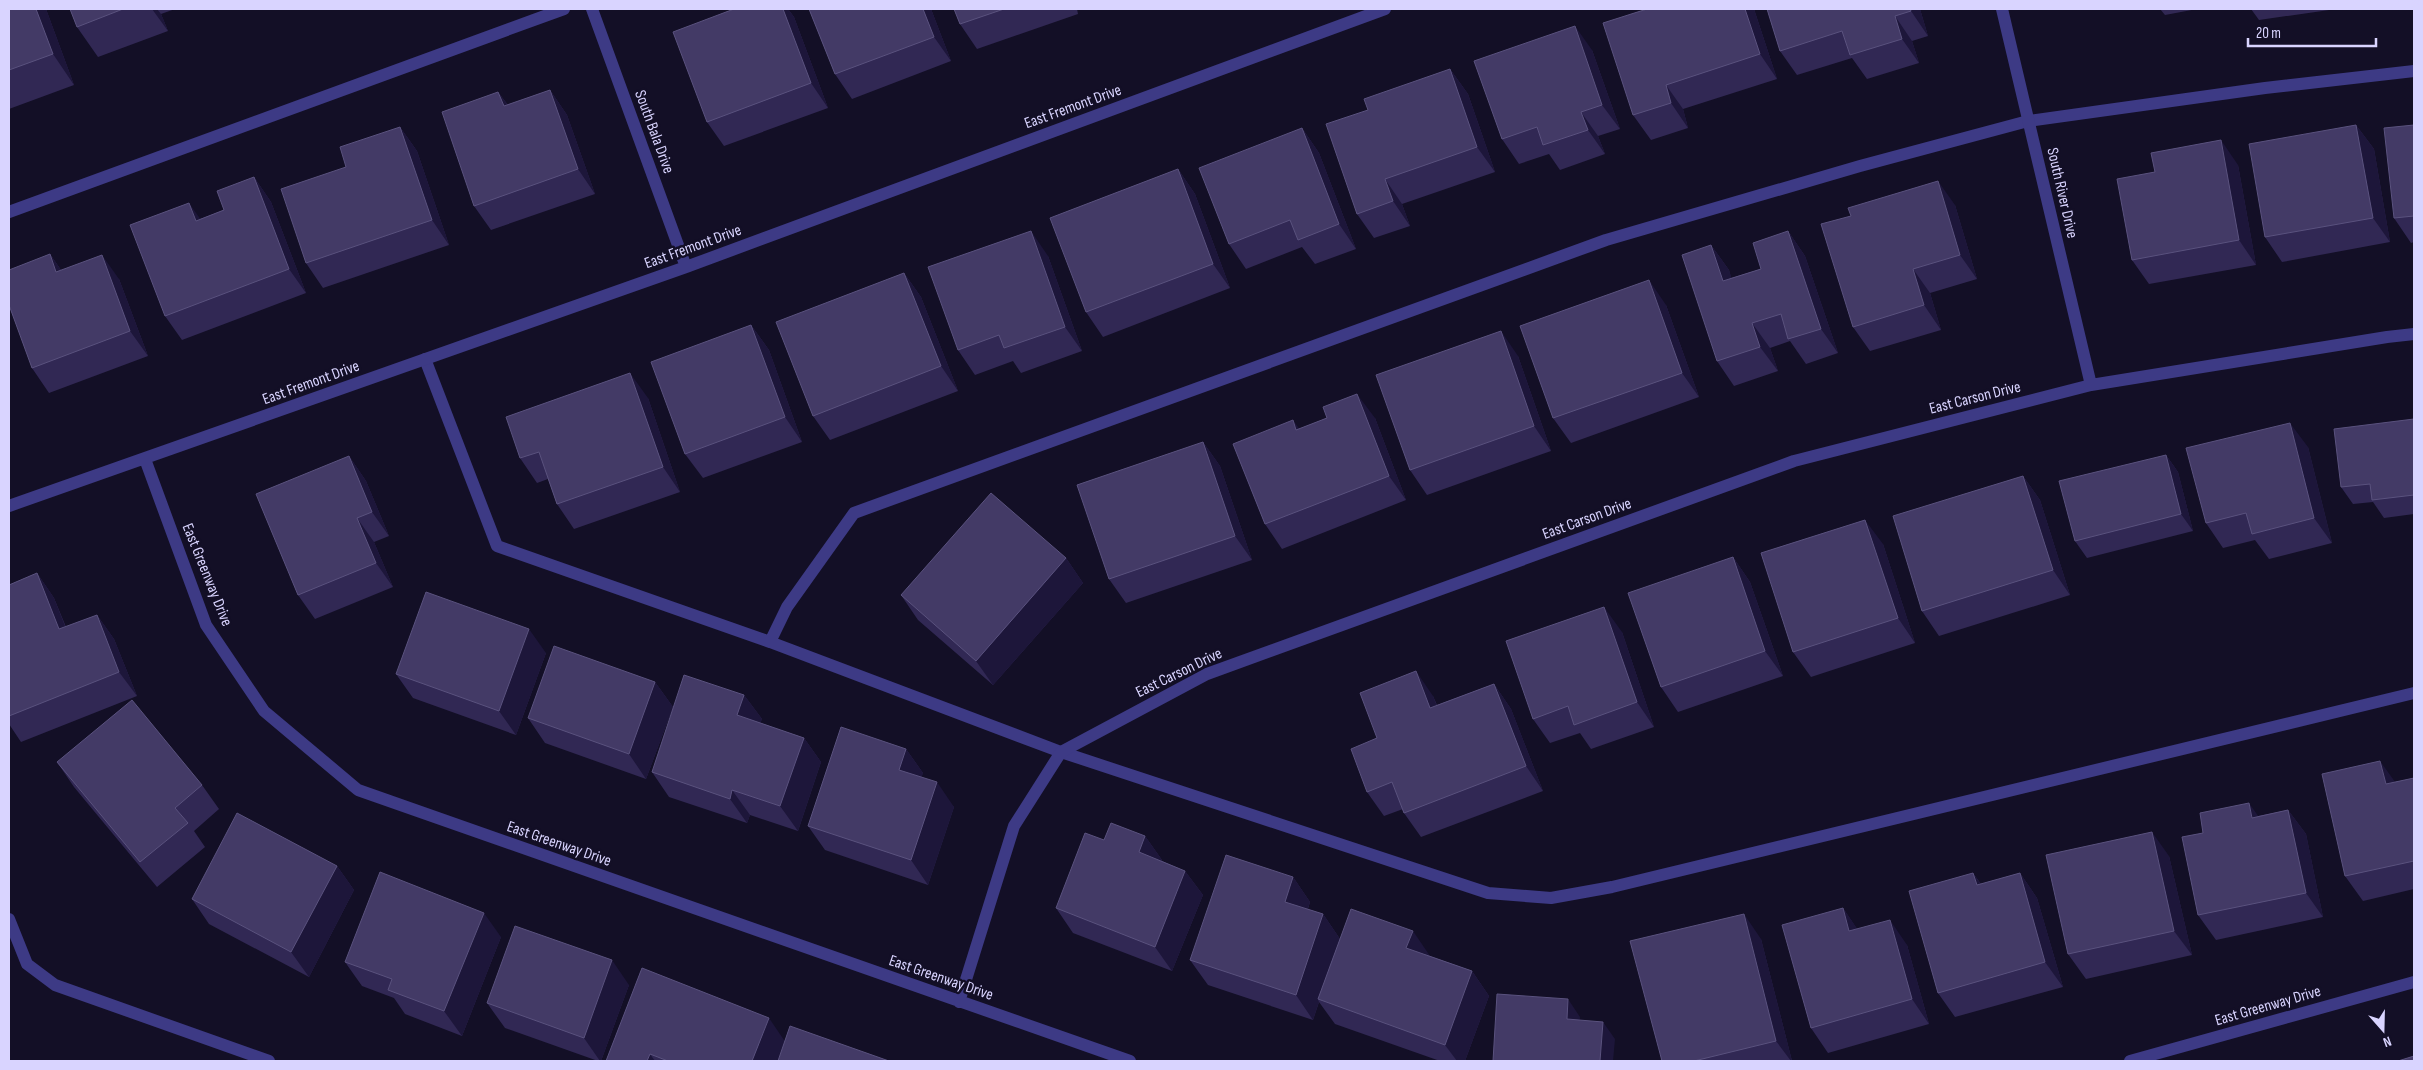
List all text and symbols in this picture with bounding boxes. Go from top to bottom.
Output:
scale bar [2248,15,2376,47]
text: 20 m [2256,24,2281,43]
street label: East Fremont Drive [1022,81,1124,133]
street label: South Bala Drive [630,88,678,176]
street label: South River Drive [2042,146,2082,240]
street label: East Fremont Drive [642,221,744,273]
street label: East Fremont Drive [260,357,362,409]
street label: East Carson Drive [1927,377,2023,419]
street label: East Carson Drive [1540,494,1634,544]
street label: East Greenway Drive [178,521,236,629]
street label: East Carson Drive [1133,644,1225,702]
street label: East Greenway Drive [504,817,614,871]
street label: East Greenway Drive [886,951,996,1005]
street label: East Greenway Drive [2213,982,2323,1030]
north arrow [2358,1005,2408,1055]
text: N [2381,1032,2394,1051]

